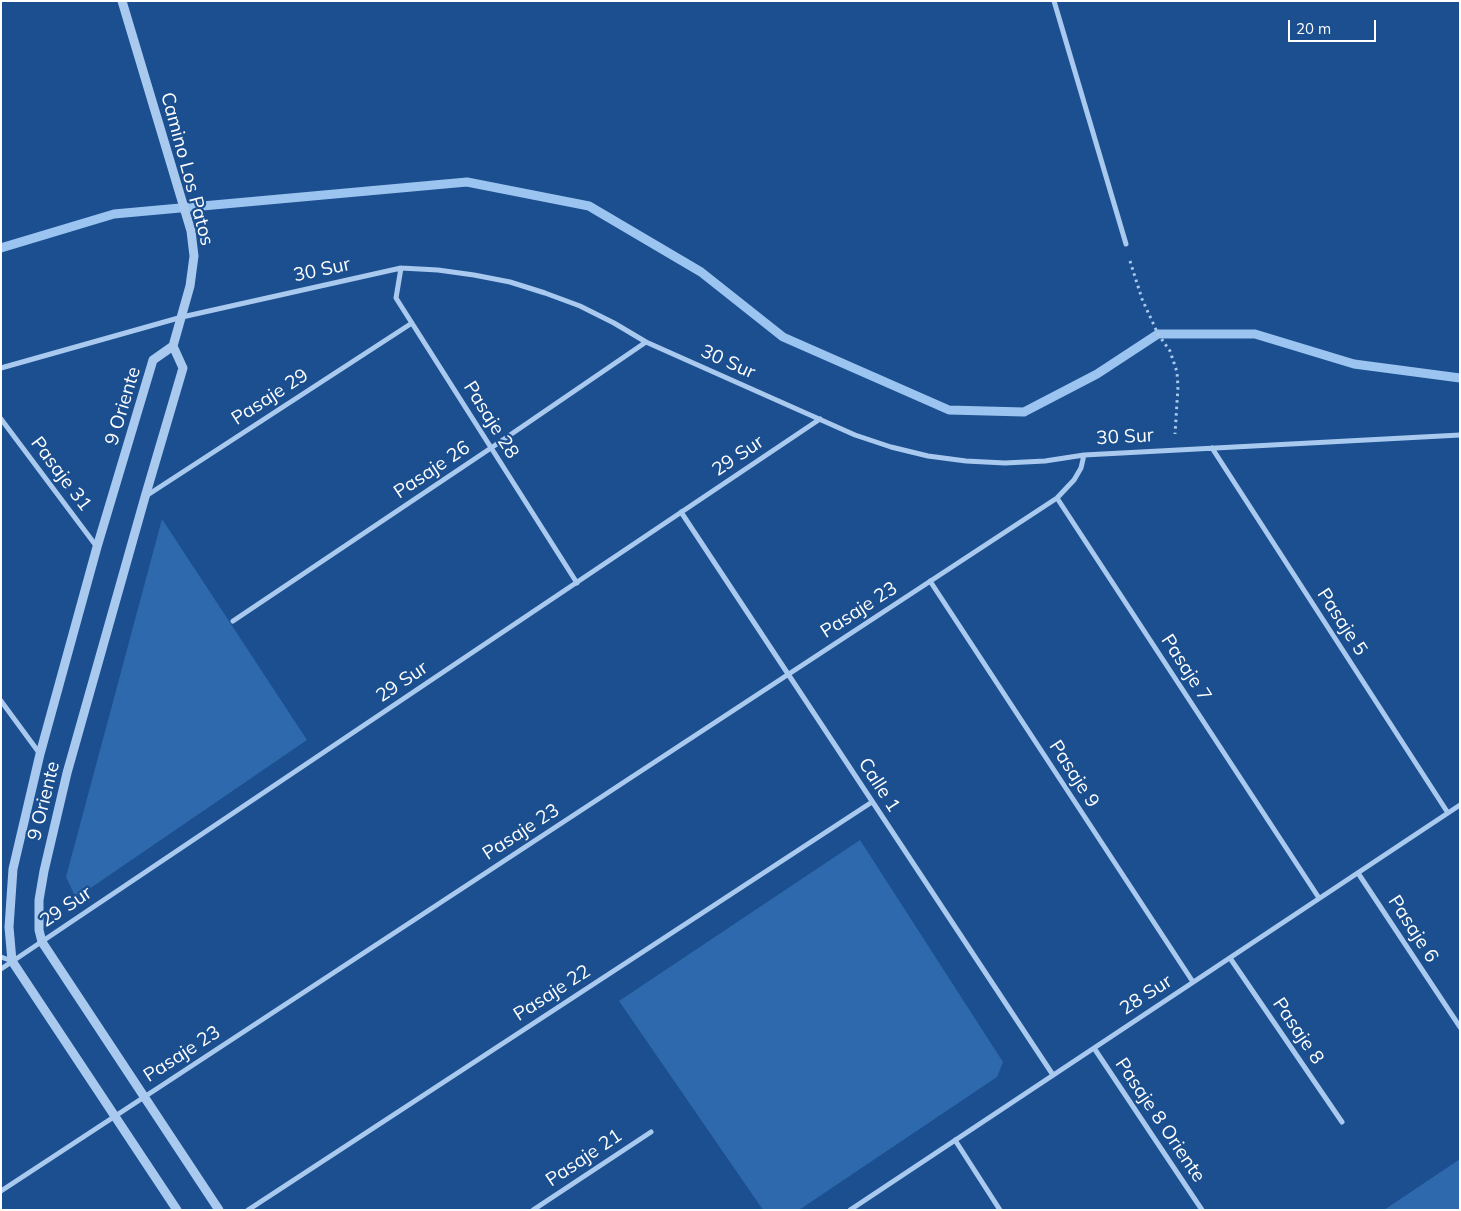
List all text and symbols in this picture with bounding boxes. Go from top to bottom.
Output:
scale bar [1291,10,1378,42]
text: 20 m [1296,19,1331,38]
street label: Camino Los Patos [156,90,218,248]
street label: 30 Sur [292,253,352,287]
street label: 30 Sur [697,340,759,384]
street label: 9 Oriente [100,364,146,448]
street label: Pasaje 29 [227,364,313,430]
street label: Pasaje 28 [458,377,524,463]
street label: 30 Sur [1096,424,1154,450]
street label: 29 Sur [708,430,768,482]
street label: Pasaje 31 [26,432,96,516]
street label: Pasaje 26 [390,436,474,504]
street label: Pasaje 23 [816,577,902,643]
street label: Pasaje 5 [1312,584,1372,660]
street label: Pasaje 7 [1156,630,1216,706]
street label: 29 Sur [372,656,432,708]
street label: Pasaje 9 [1044,736,1104,812]
street label: Calle 1 [853,754,905,816]
street label: 9 Oriente [23,759,65,843]
street label: Pasaje 23 [478,799,564,865]
street label: 29 Sur [36,881,96,933]
street label: Pasaje 6 [1383,891,1443,967]
street label: Pasaje 22 [509,960,595,1026]
street label: 28 Sur [1116,970,1176,1020]
street label: Pasaje 8 [1267,993,1329,1069]
street label: Pasaje 23 [139,1021,225,1087]
street label: Pasaje 8 Oriente [1110,1054,1210,1186]
street label: Pasaje 21 [542,1124,626,1192]

